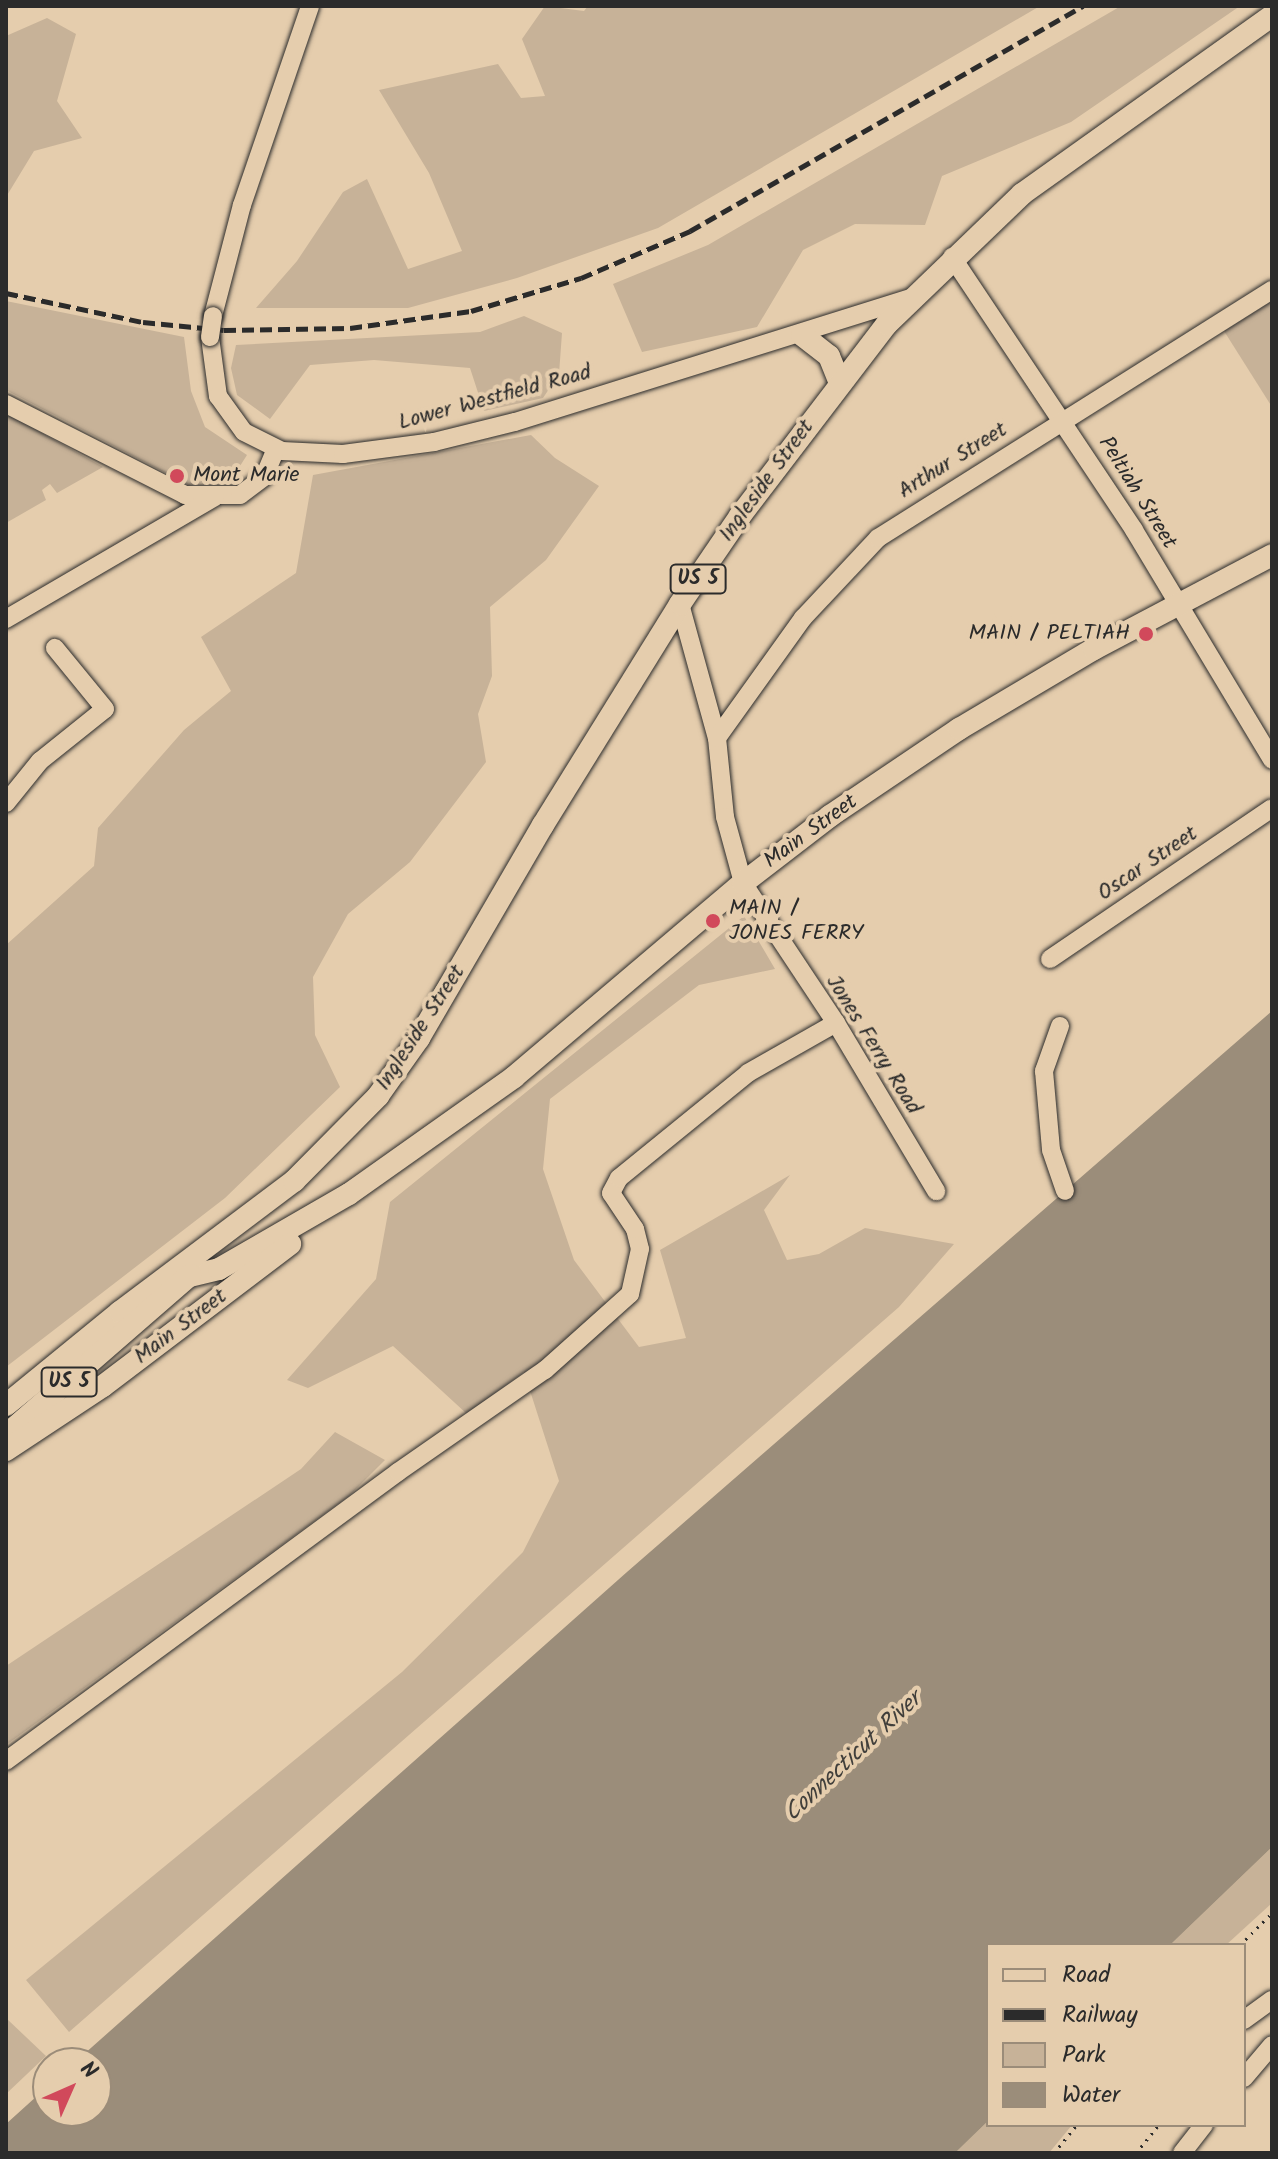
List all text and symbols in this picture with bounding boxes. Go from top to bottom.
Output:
street label: Lower Westfield Road [396,360,594,436]
street label: Ingleside Street [714,415,820,547]
street label: Arthur Street [894,417,1012,505]
street label: Peltiah Street [1092,432,1182,554]
place label: Mont Marie [193,463,299,489]
marker: Mont Marie [168,467,186,485]
road number: US 5 [668,563,728,595]
place label: MAIN / PELTIAH [969,621,1130,647]
marker: MAIN / PELTIAH [1137,625,1155,643]
street label: Main Street [759,789,863,875]
street label: Oscar Street [1093,821,1203,907]
place label: MAIN / JONES FERRY [729,895,864,946]
marker: MAIN / JONES FERRY [704,912,722,930]
street label: Ingleside Street [371,960,471,1096]
street label: Jones Ferry Road [820,970,926,1120]
street label: Main Street [129,1284,233,1370]
road number: US 5 [39,1366,99,1398]
water label: Connecticut River [778,1686,928,1828]
legend [986,1943,1246,2127]
text: Road [1062,1956,1110,1995]
text: Railway [1062,1996,1138,2035]
text: Park [1062,2036,1106,2075]
north arrow [32,2047,112,2127]
text: N [71,2054,105,2088]
text: Water [1062,2076,1120,2115]

